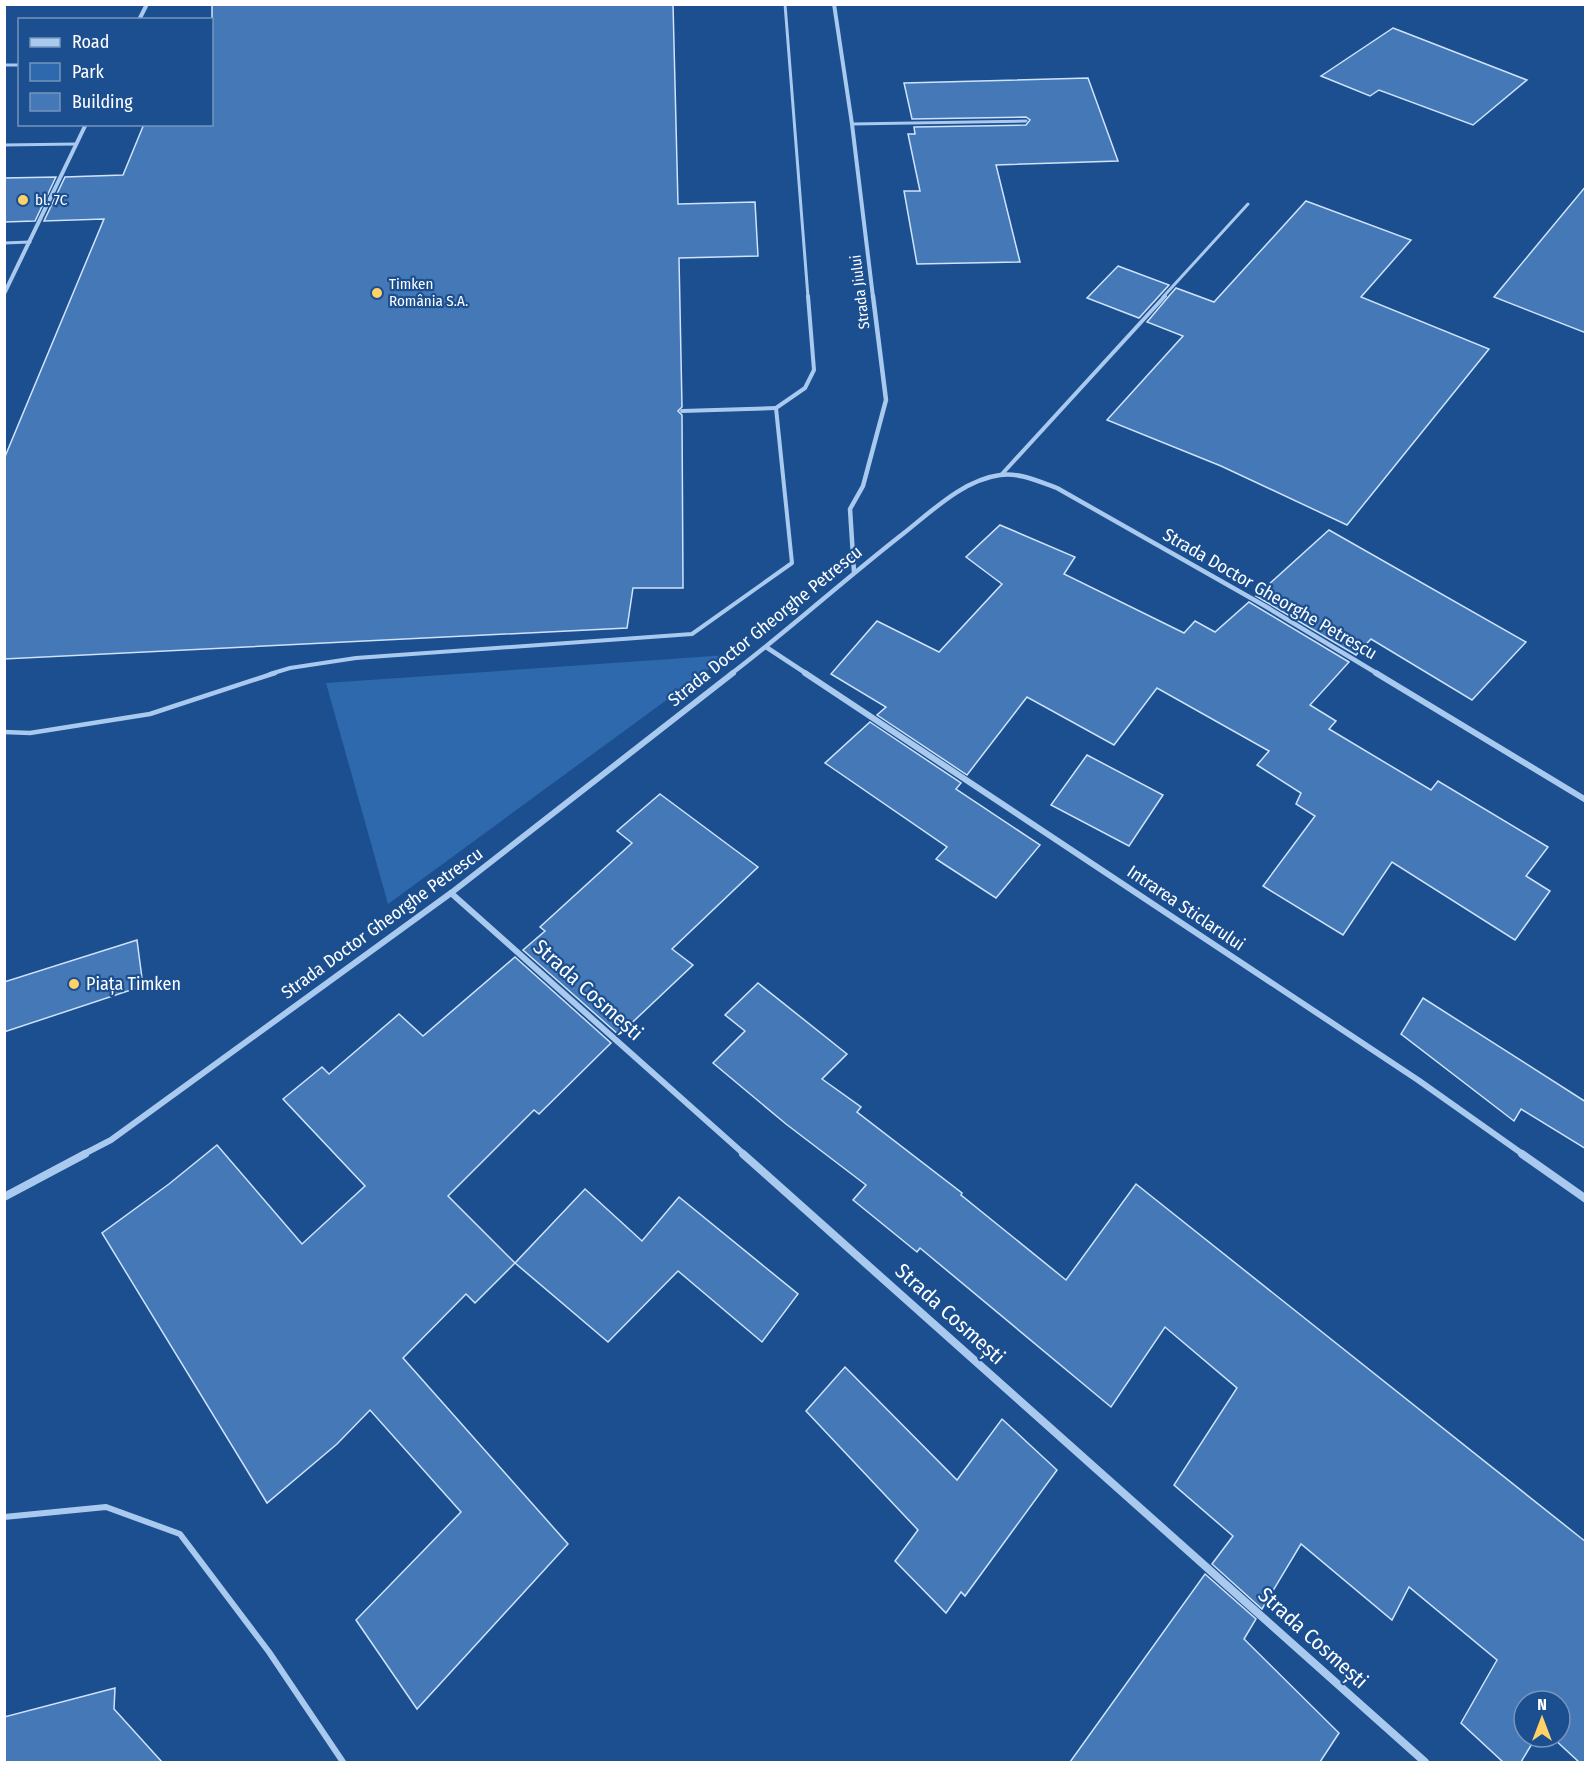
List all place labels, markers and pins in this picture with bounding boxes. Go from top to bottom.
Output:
place label: bl. 7C [35,191,68,209]
marker: bl. 7C [16,193,30,207]
place label: Timken România S.A. [389,275,468,310]
marker: Timken România S.A. [370,286,384,300]
place label: Piața Timken [86,973,181,995]
marker: Piața Timken [67,977,81,991]

